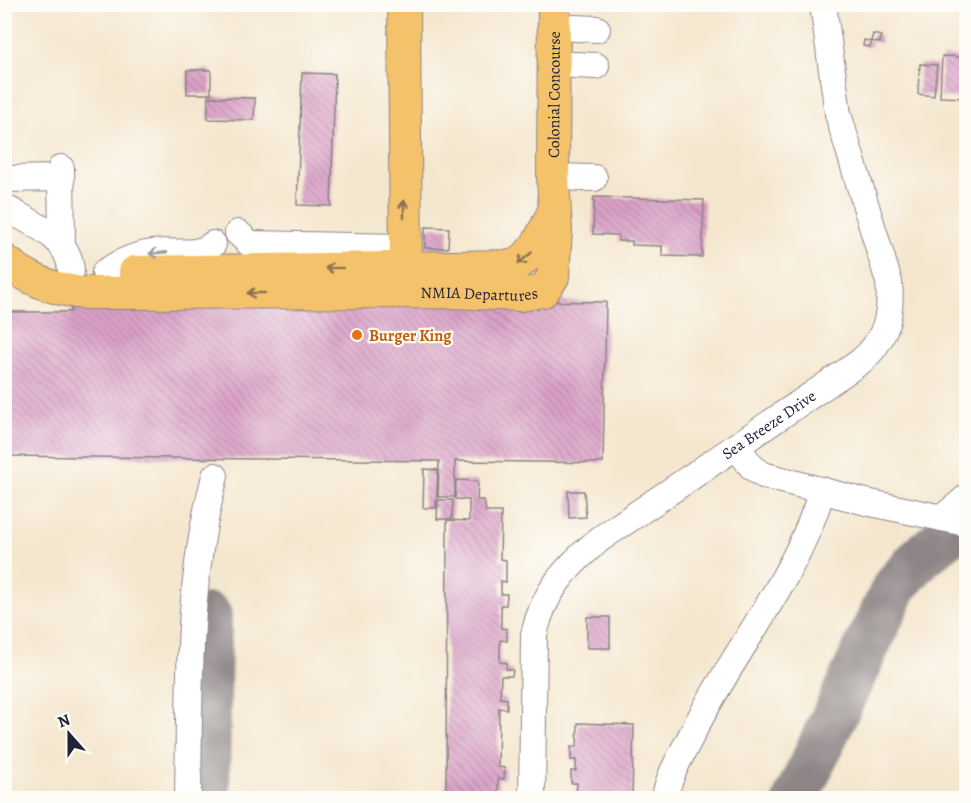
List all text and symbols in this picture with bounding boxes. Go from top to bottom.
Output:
street label: Colonial Concourse [543,31,566,158]
one-way arrow [398,200,410,220]
one-way arrow [148,248,168,259]
one-way arrow [518,251,533,265]
one-way arrow [324,262,344,274]
street label: NMIA Departures [421,282,540,307]
one-way arrow [246,287,266,299]
place label: Burger King [369,325,452,347]
marker: Burger King [350,328,364,342]
street label: Sea Breeze Drive [718,385,820,465]
north arrow [39,704,99,764]
text: N [55,708,74,733]

